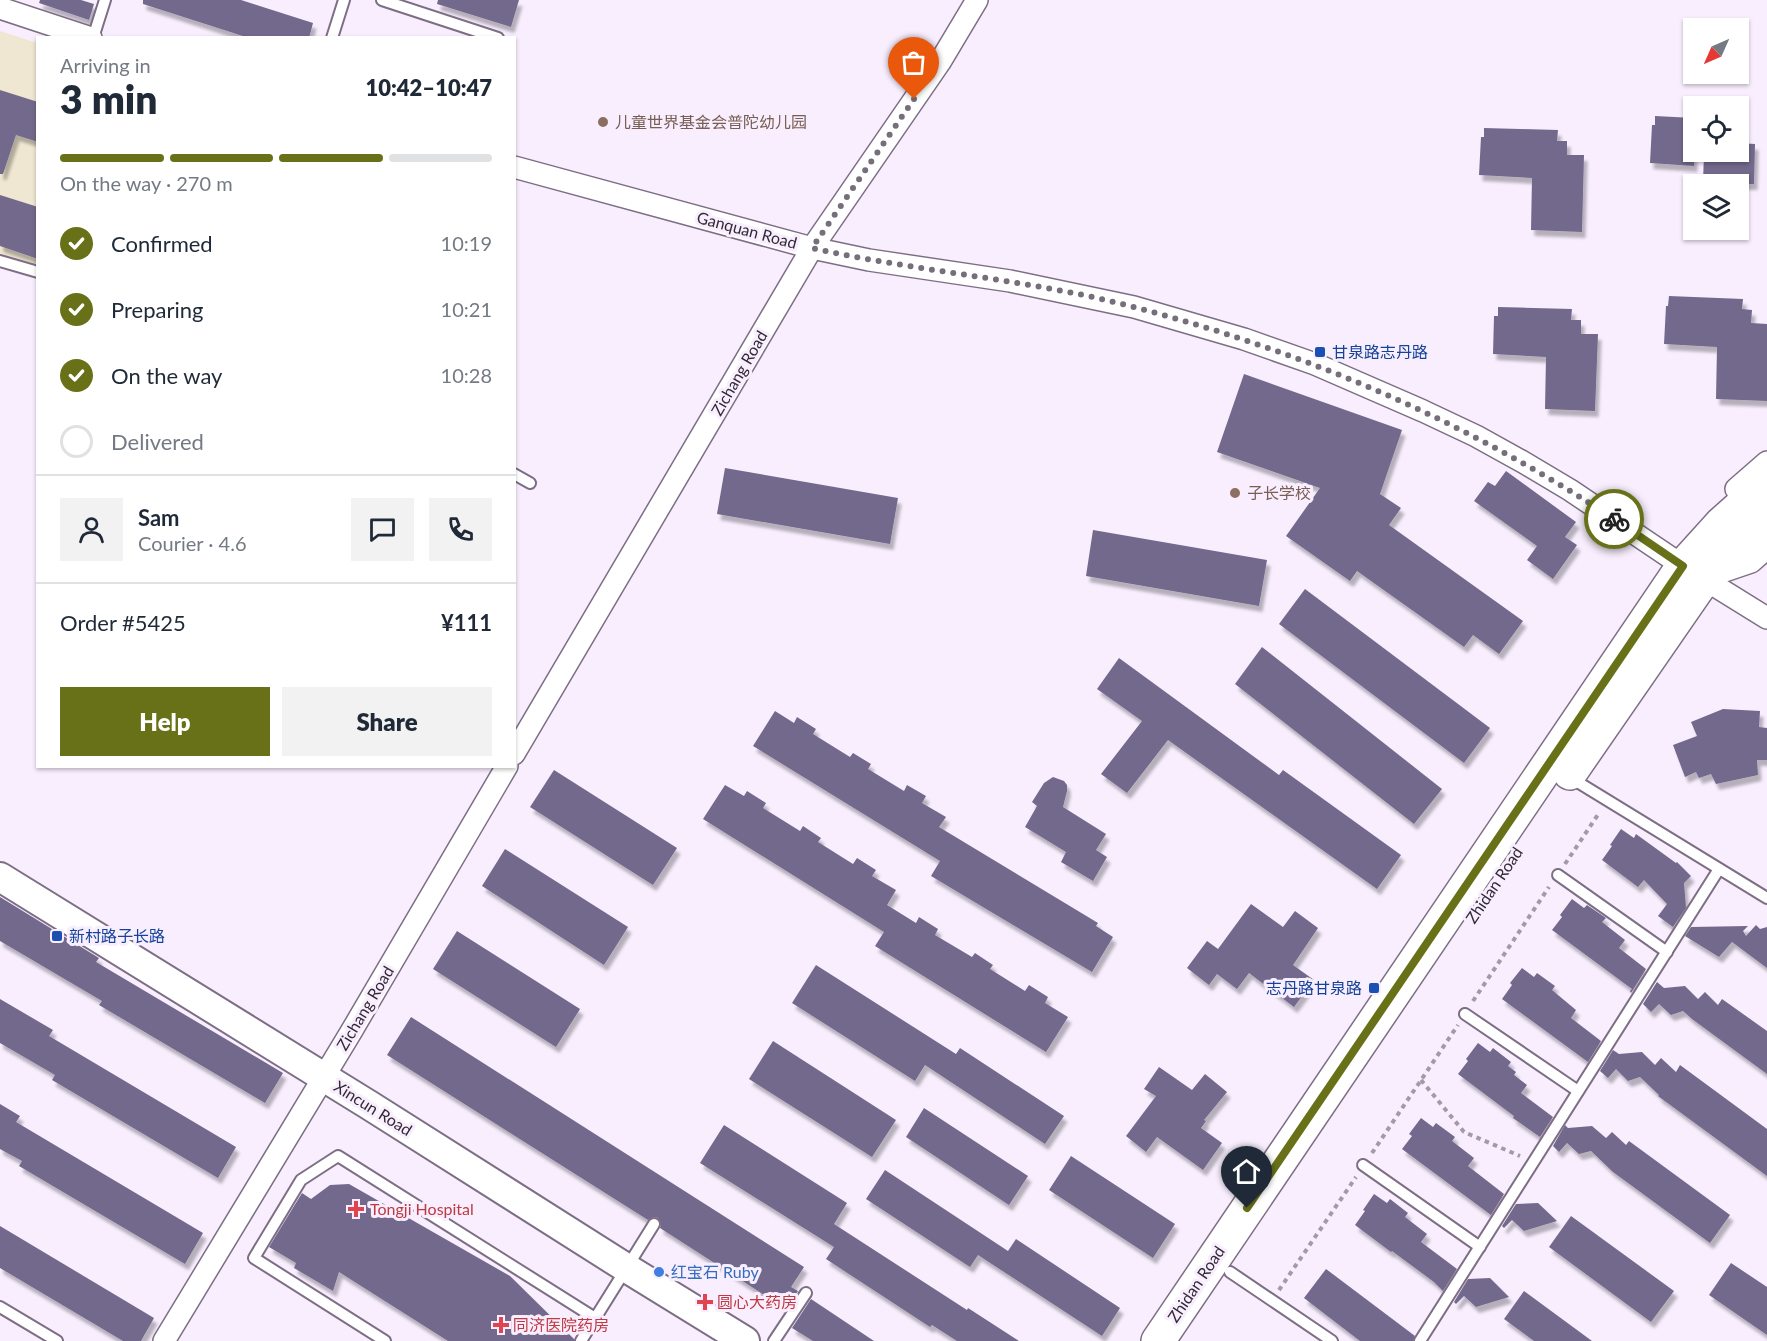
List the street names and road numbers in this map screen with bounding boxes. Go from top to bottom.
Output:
street label: Ganquan Road [695,207,799,252]
street label: Zichang Road [707,327,770,419]
street label: Zhidan Road [1461,843,1526,926]
street label: Zichang Road [332,962,397,1053]
street label: Xincun Road [331,1076,416,1139]
street label: Zhidan Road [1163,1242,1228,1325]

